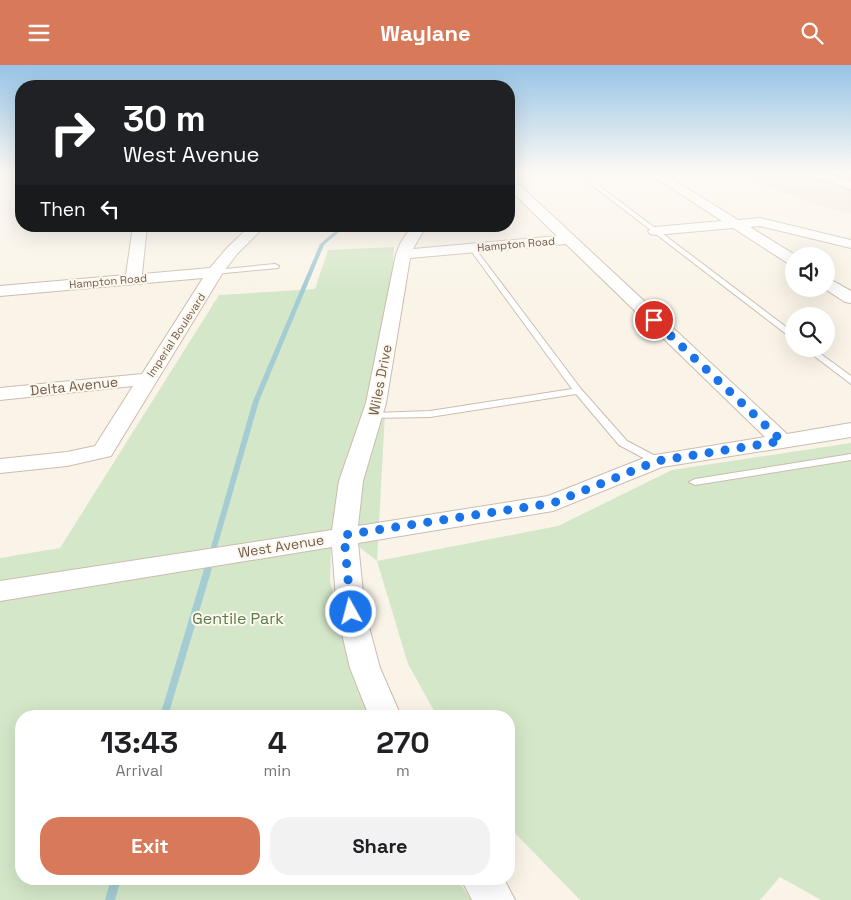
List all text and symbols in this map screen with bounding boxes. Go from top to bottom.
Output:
icon: menu [25,19,53,47]
text: Waylane [380,19,471,47]
icon: search [798,19,826,47]
text: 30 m [123,97,206,141]
icon: right [40,100,105,165]
text: West Avenue [123,140,260,168]
icon: left [96,195,124,223]
text: Then [40,197,86,222]
street label: Hampton Road [476,234,556,254]
map controls [785,247,835,357]
button: sound [785,247,835,297]
street label: Hampton Road [68,271,148,291]
street label: Imperial Boulevard [144,290,208,380]
pin [633,299,675,341]
icon: arrive [640,306,668,334]
button: search [785,307,835,357]
street label: Wiles Drive [364,343,396,417]
street label: Delta Avenue [29,372,119,400]
street label: West Avenue [237,530,325,562]
position arrow [324,585,376,637]
park label: Gentile Park [192,608,284,629]
text: 13:43 [100,723,178,762]
text: 4 [268,723,287,762]
text: 270 [376,723,430,762]
text: Arrival [115,760,163,781]
text: min [264,760,291,781]
text: m [396,760,410,781]
button: Exit [40,817,260,875]
button: Share [270,817,490,875]

